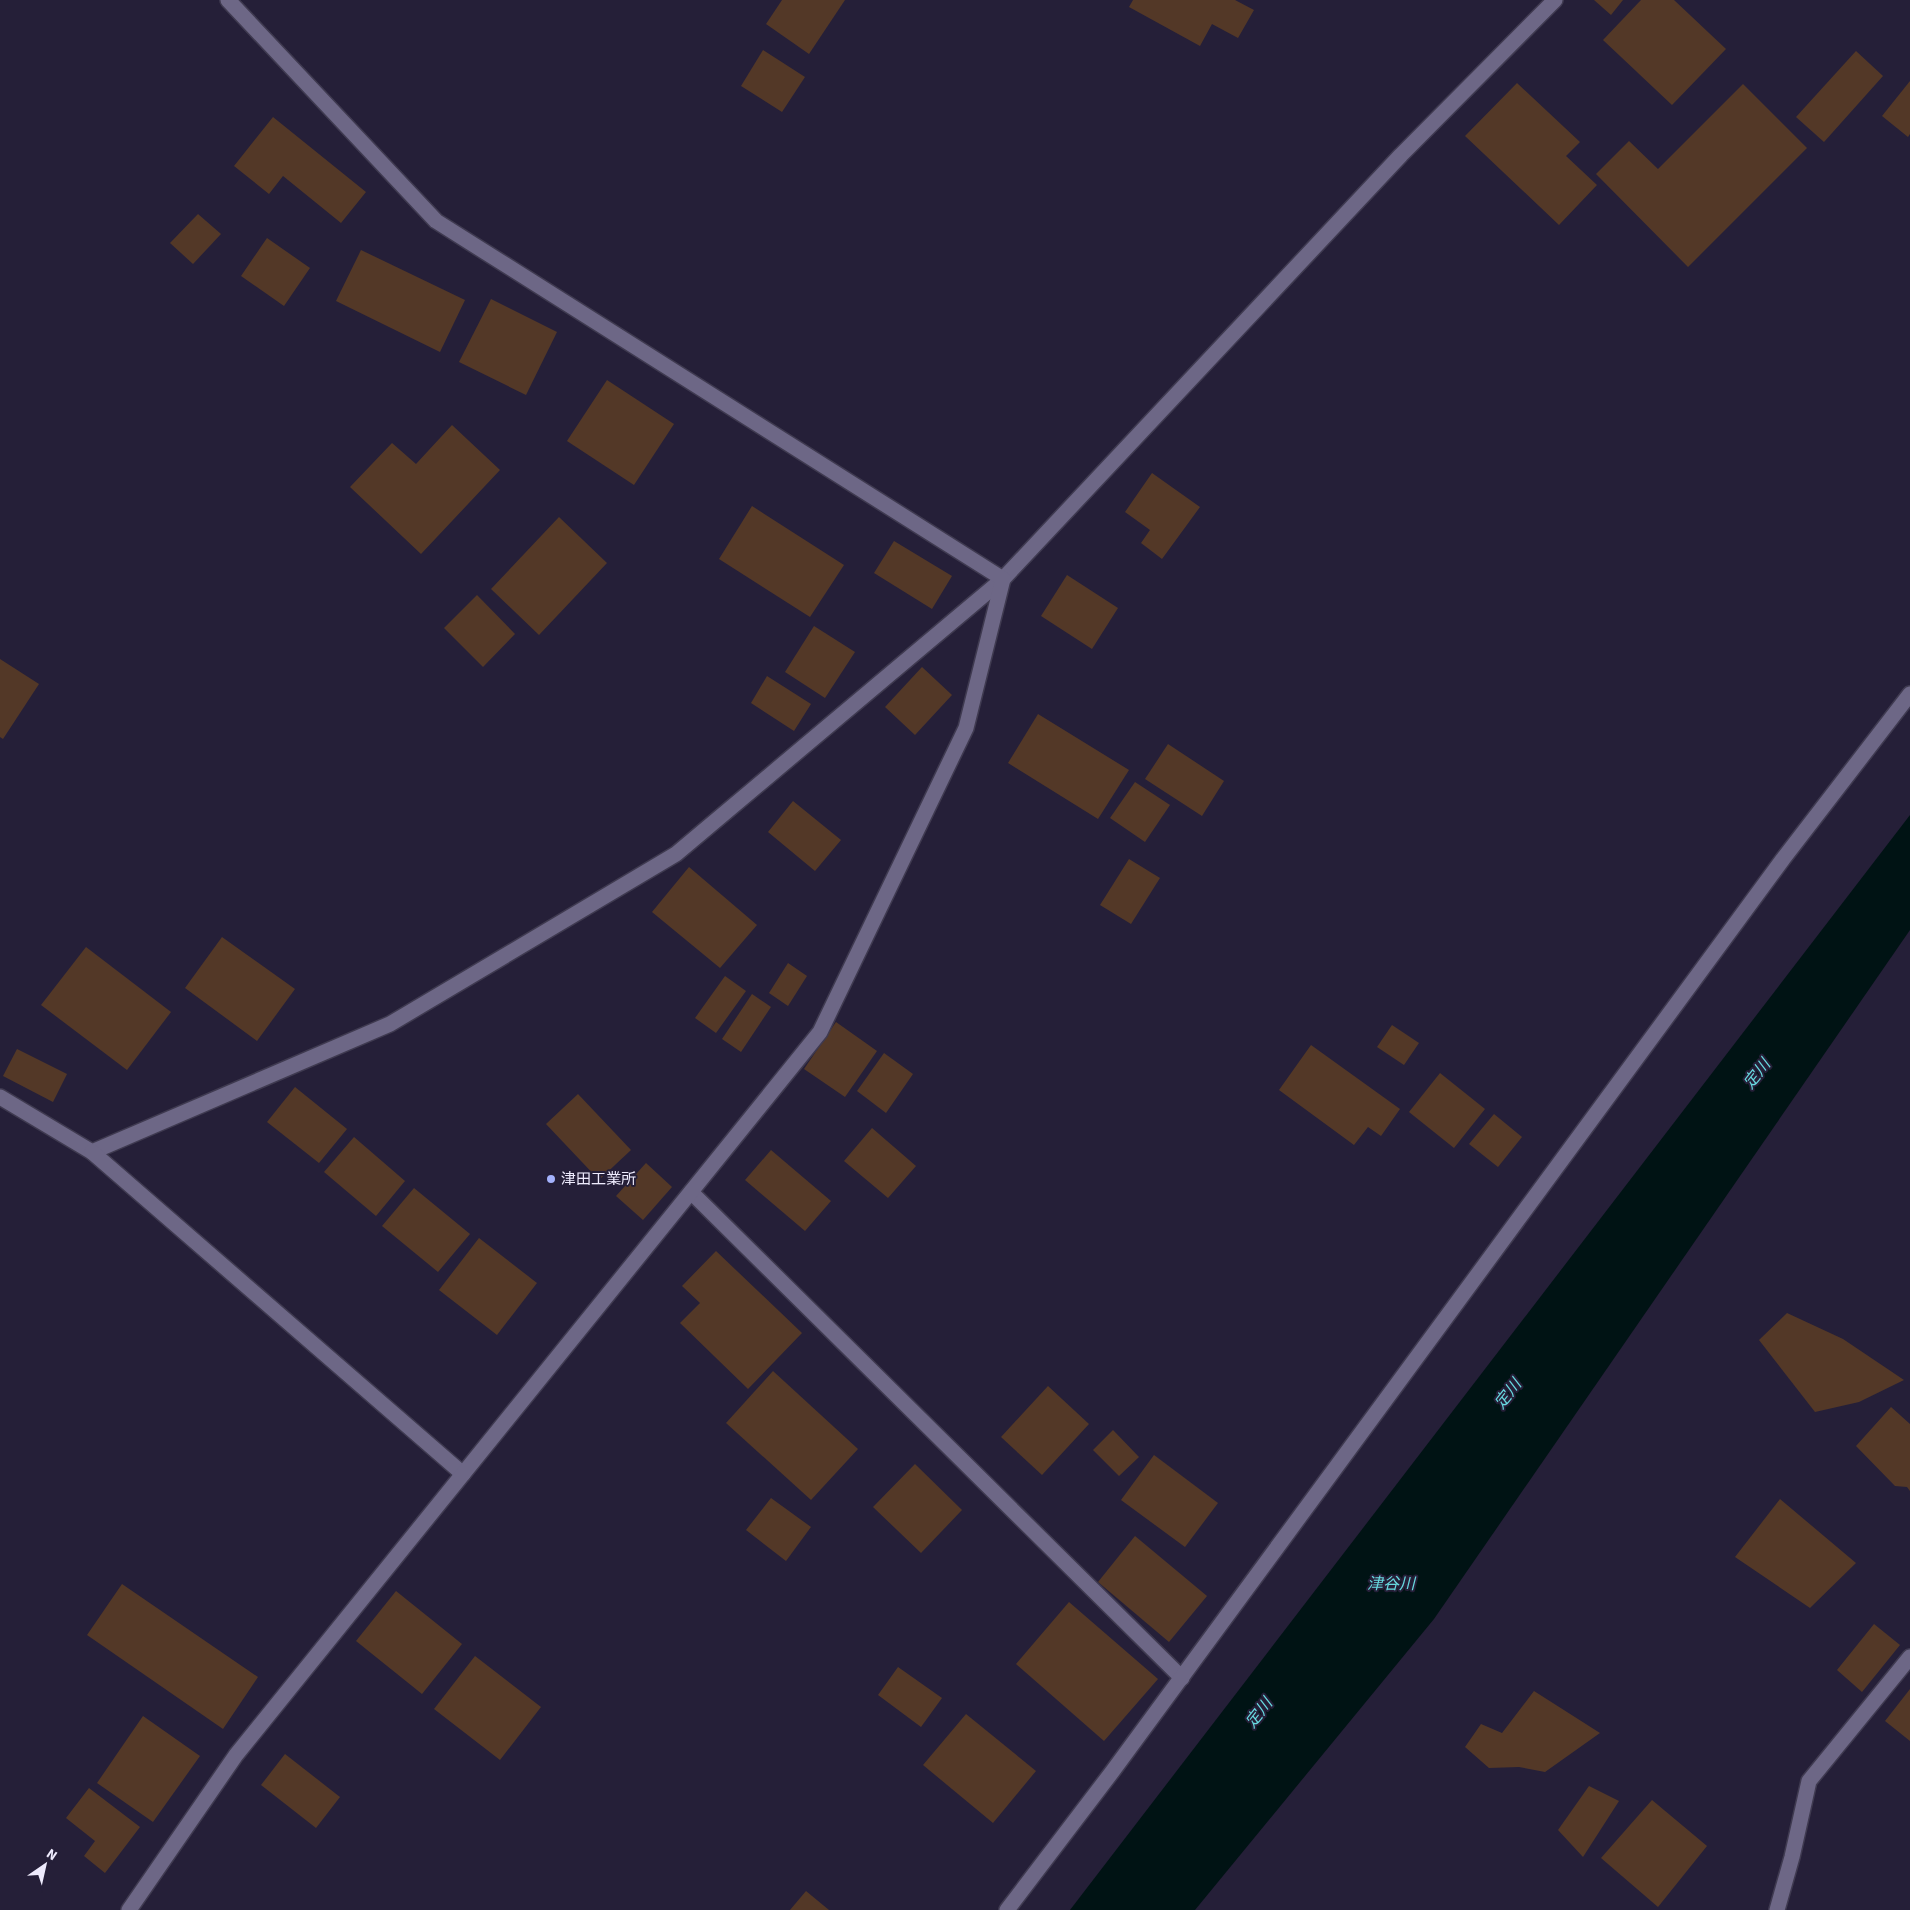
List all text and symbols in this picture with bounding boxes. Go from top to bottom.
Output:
water label: 定川 [1738,1053,1777,1093]
place label: 津田工業所 [561,1169,636,1190]
marker: 津田工業所 [545,1173,557,1185]
water label: 定川 [1489,1373,1528,1413]
water label: 津谷川 [1367,1573,1417,1595]
water label: 定川 [1240,1692,1279,1732]
north arrow [20,1840,70,1890]
text: N [42,1844,61,1866]

